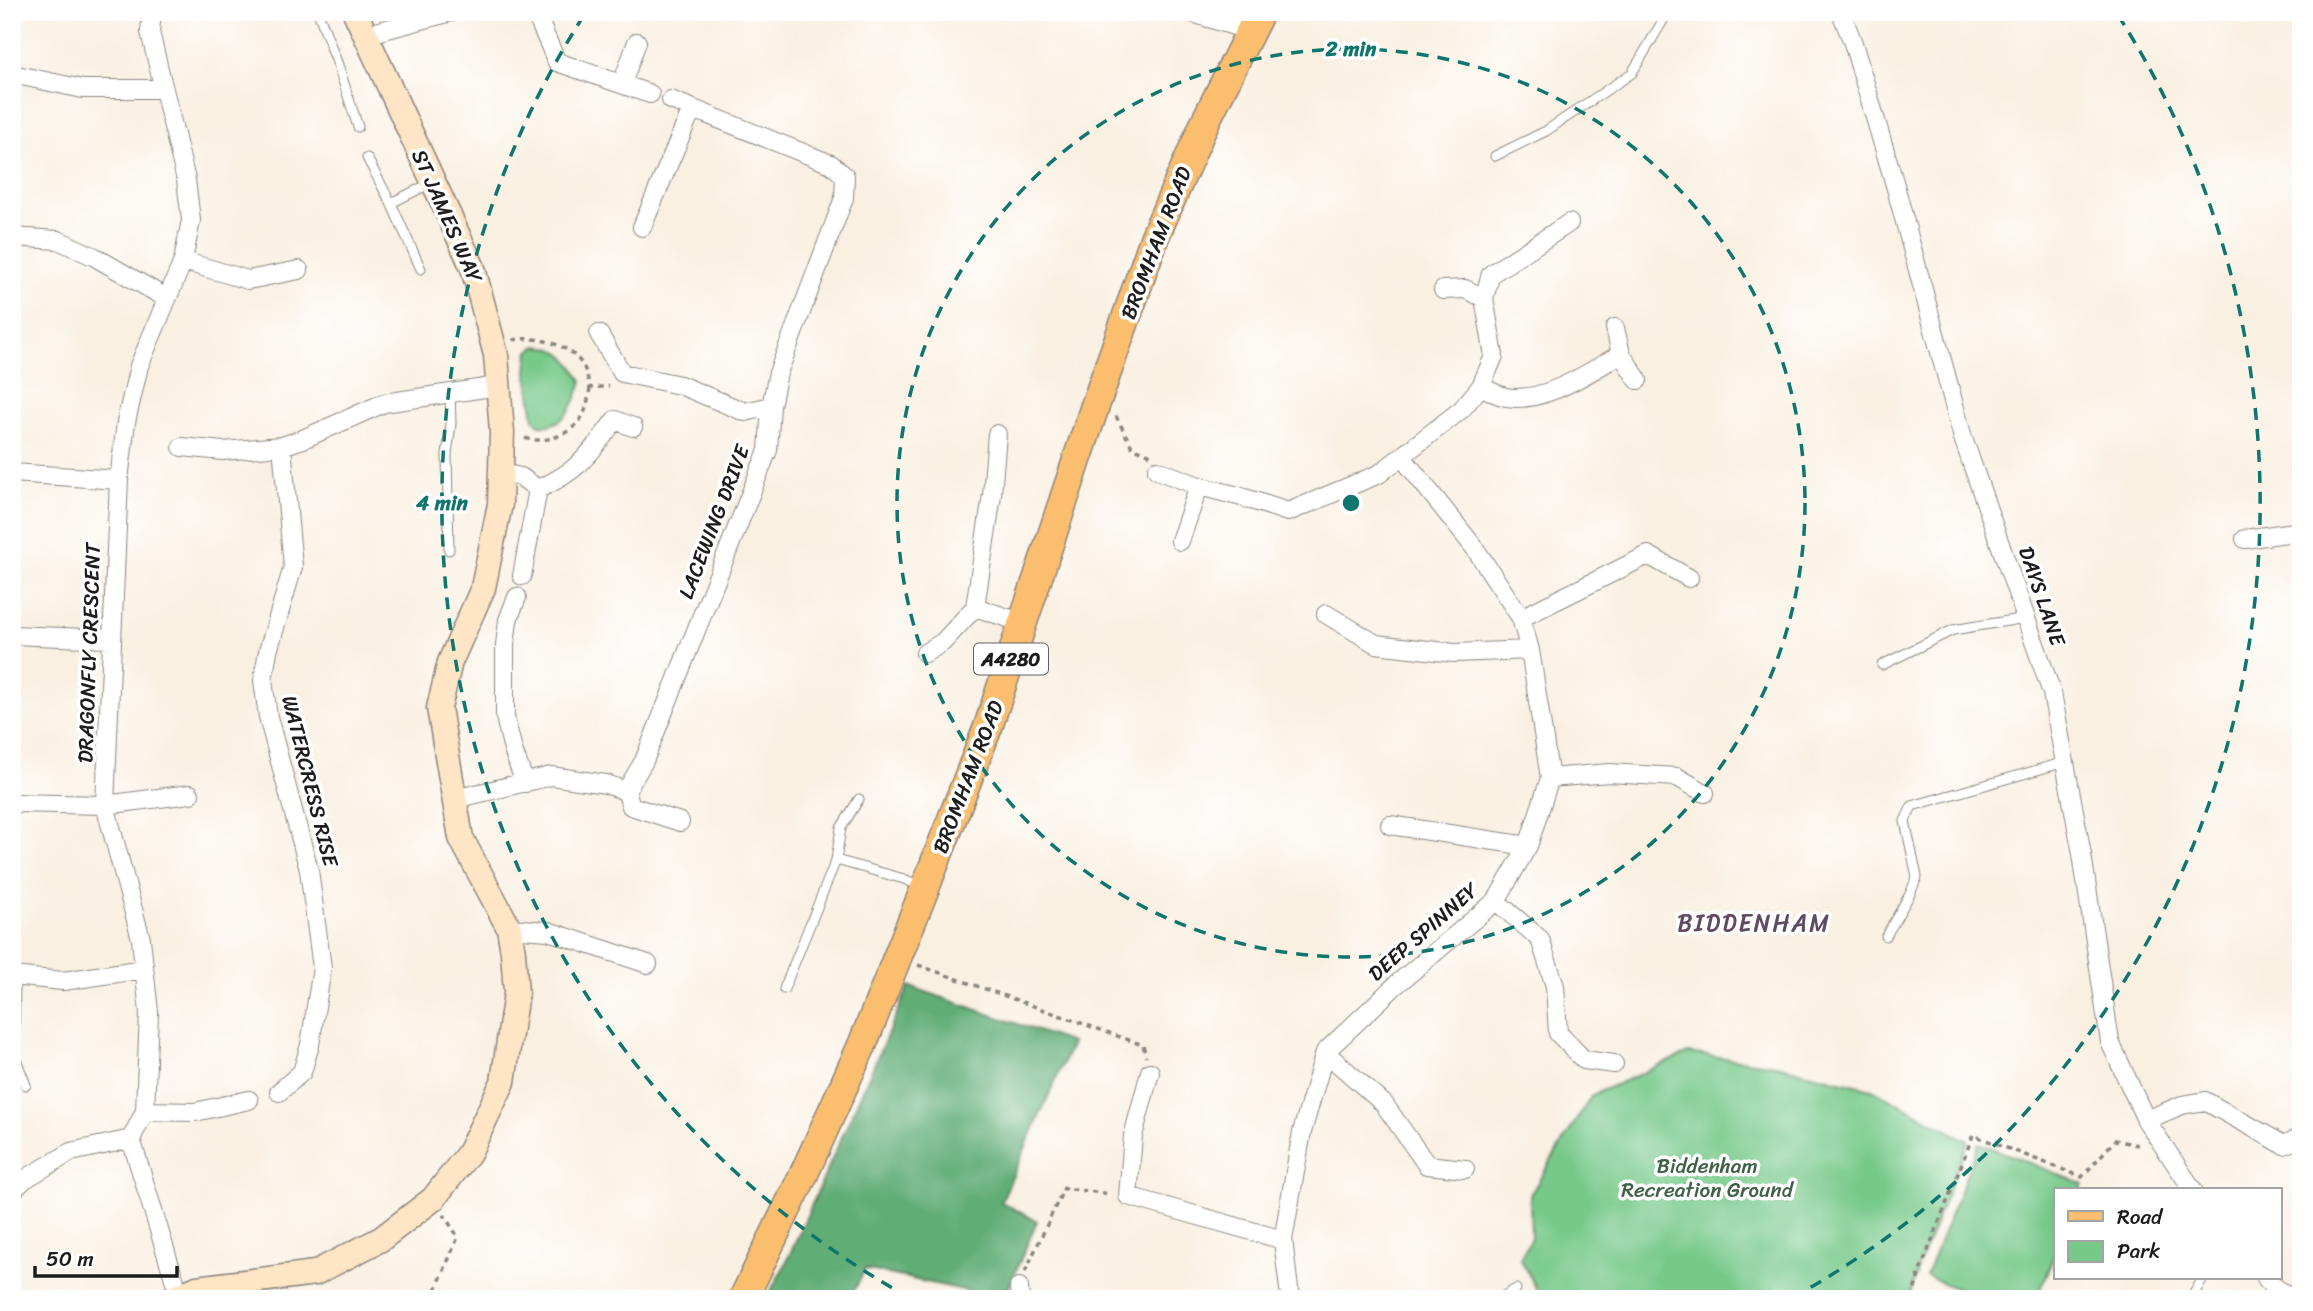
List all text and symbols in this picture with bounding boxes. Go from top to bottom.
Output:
text: 2 min [1325,30,1377,68]
street label: ST JAMES WAY [401,143,494,290]
street label: BROMHAM ROAD [1109,161,1203,325]
street label: LACEWING DRIVE [667,438,761,605]
text: 4 min [415,484,469,522]
centre of rings [1339,491,1363,515]
street label: DRAGONFLY CRESCENT [66,541,112,764]
street label: DAYS LANE [2007,541,2077,652]
road number: A4280 [974,644,1048,674]
street label: WATERCRESS RISE [270,692,350,872]
street label: BROMHAM ROAD [921,695,1015,859]
street label: DEEP SPINNEY [1359,872,1488,991]
district label: BIDDENHAM [1677,902,1831,944]
park label: Biddenham Recreation Ground [1621,1147,1795,1209]
legend [2054,1188,2282,1280]
text: Road [2117,1198,2164,1236]
text: Park [2117,1232,2160,1270]
scale bar [35,1234,177,1278]
text: 50 m [46,1240,94,1278]

